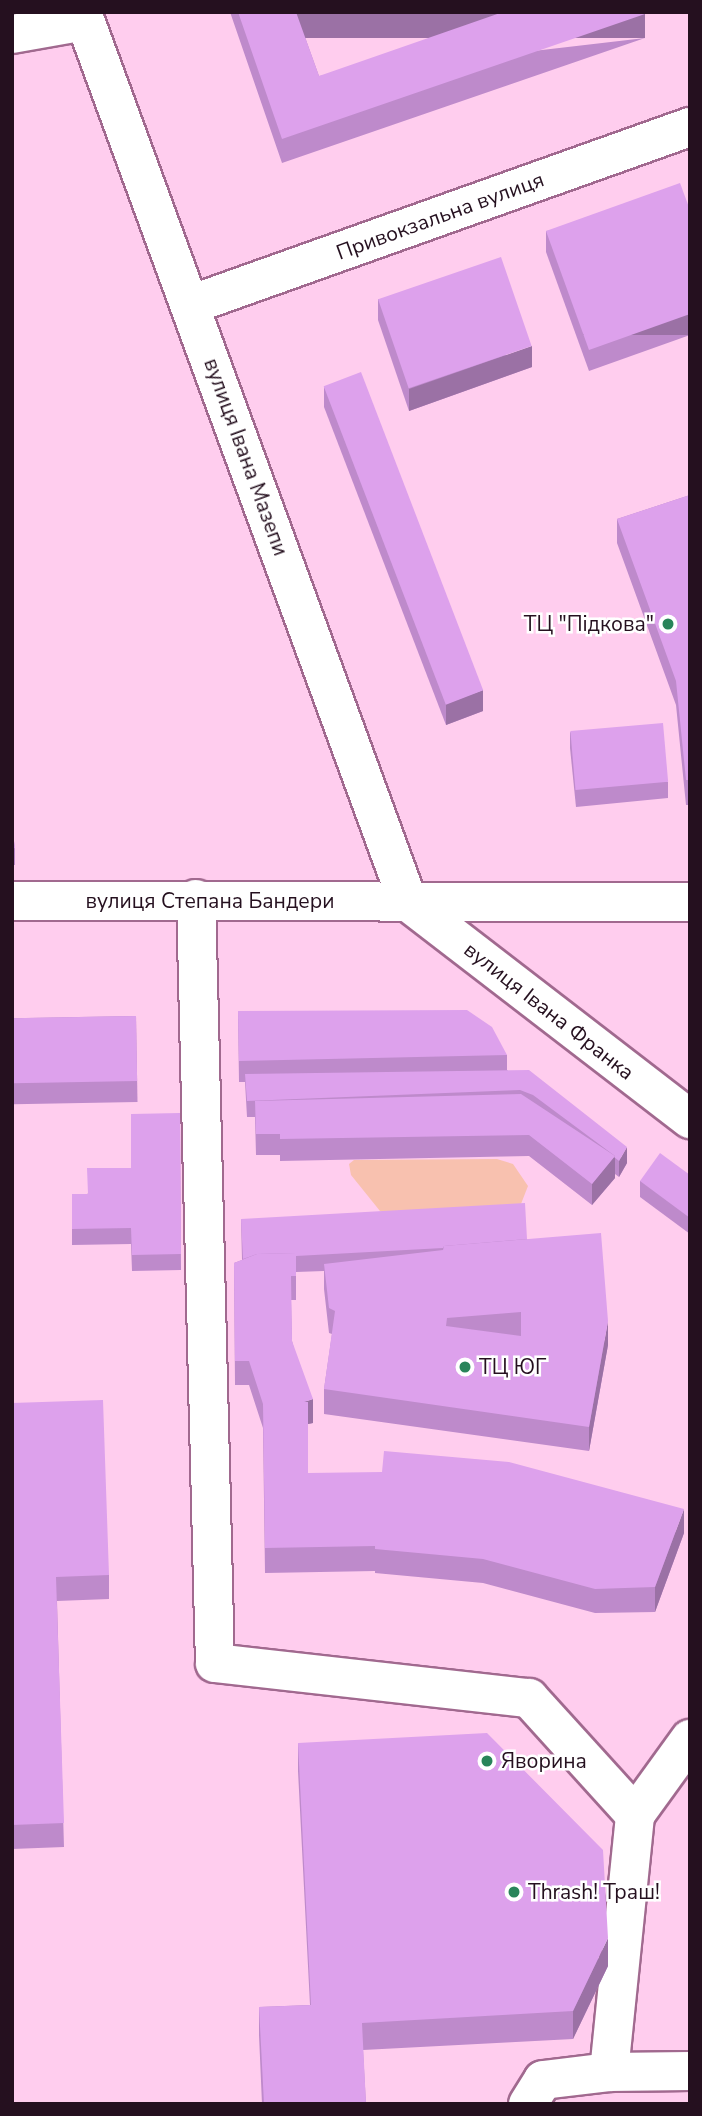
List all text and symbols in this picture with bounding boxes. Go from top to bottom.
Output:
street label: Привокзальна вулиця [333,167,547,265]
street label: вулиця Івана Мазепи [199,355,293,559]
place label: ТЦ "Підкова" [524,611,654,637]
marker: ТЦ "Підкова" [660,616,676,632]
street label: вулиця Степана Бандери [86,888,334,914]
street label: вулиця Івана Франка [459,937,639,1085]
place label: ТЦ ЮГ [479,1354,546,1380]
marker: ТЦ ЮГ [457,1359,473,1375]
place label: Яворина [501,1748,587,1774]
marker: Яворина [479,1753,495,1769]
place label: Thrash! Траш! [528,1879,660,1905]
marker: Thrash! Траш! [506,1884,522,1900]

